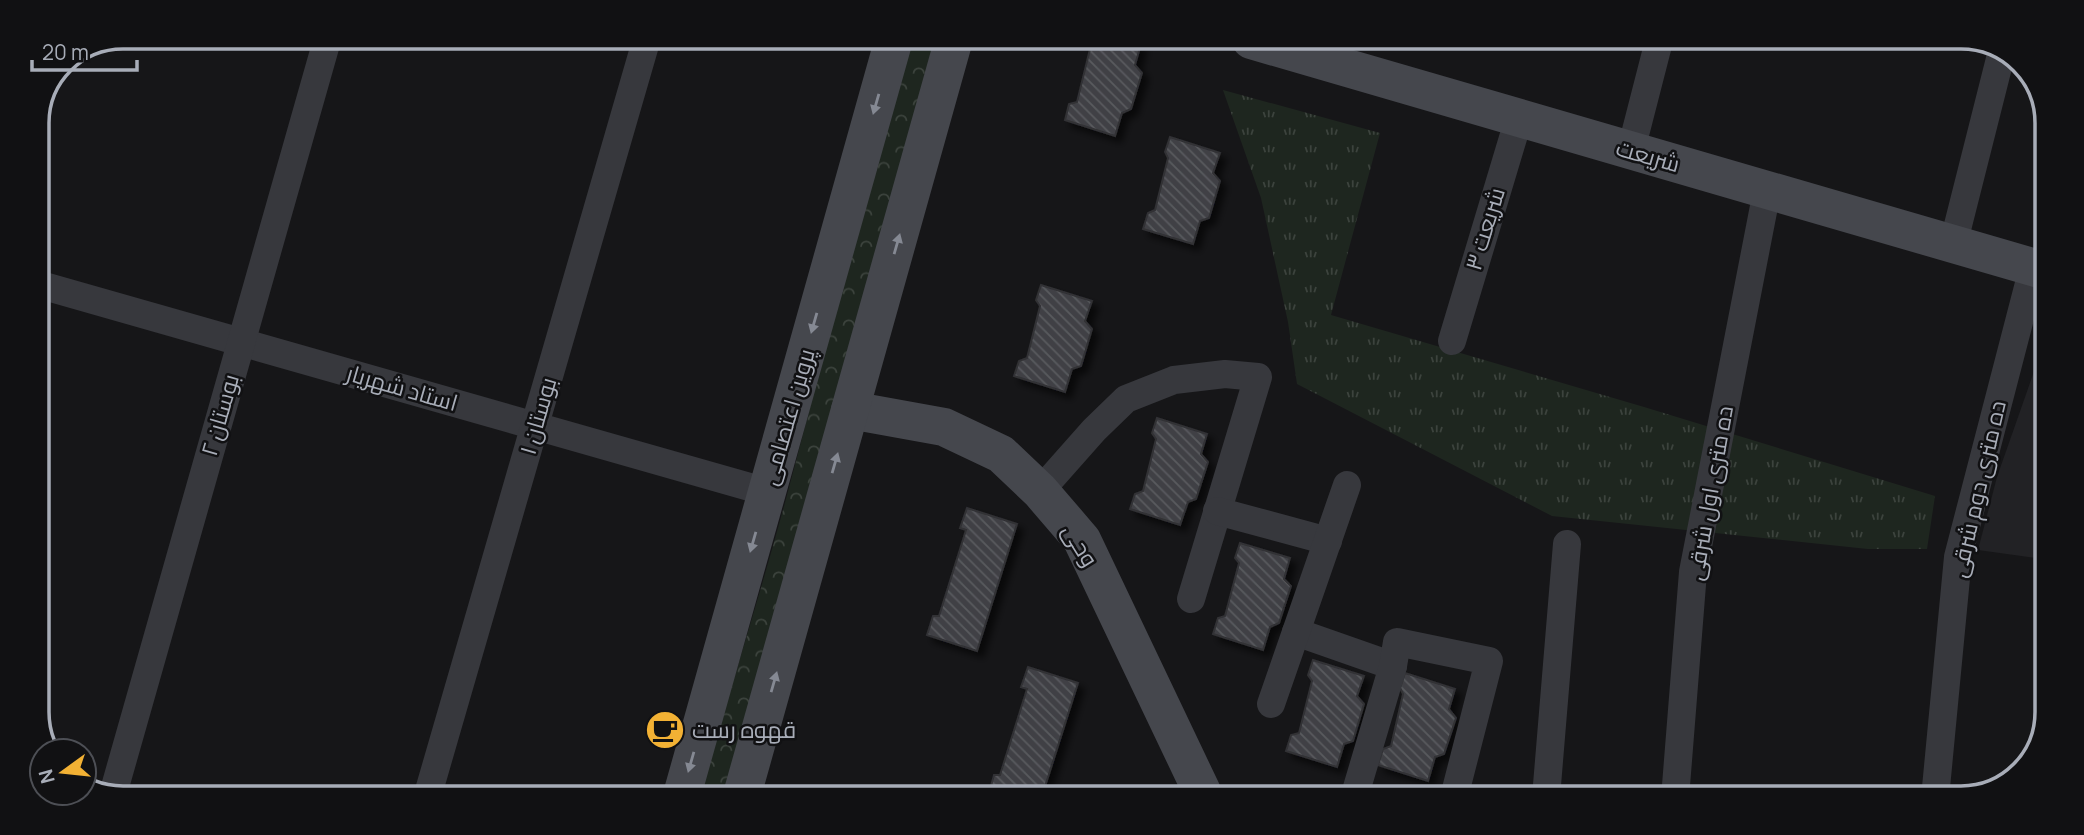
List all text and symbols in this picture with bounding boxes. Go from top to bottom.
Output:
scale bar [32,28,136,72]
text: 20 m [42,38,89,66]
one-way arrow [870,94,881,116]
street label: شریعت [1613,131,1684,179]
street label: شریعت ۳ [1456,183,1512,274]
one-way arrow [892,233,902,254]
one-way arrow [809,313,819,334]
street label: پروین اعتصامی [752,345,822,489]
street label: استاد شهریار [341,355,462,418]
street label: بوستان ۲ [192,370,246,460]
street label: بوستان ۱ [511,373,563,458]
street label: ده متری دوم شرقی [1941,397,2014,581]
street label: ده متری اول شرقی [1678,403,1740,583]
one-way arrow [831,452,841,473]
street label: وحی [1055,517,1107,572]
one-way arrow [747,532,758,554]
one-way arrow [769,671,780,693]
cafe icon: قهوه رست [644,709,686,751]
place label: قهوه رست [692,713,796,745]
north arrow [28,737,98,807]
one-way arrow [686,751,696,772]
text: N [32,766,61,786]

